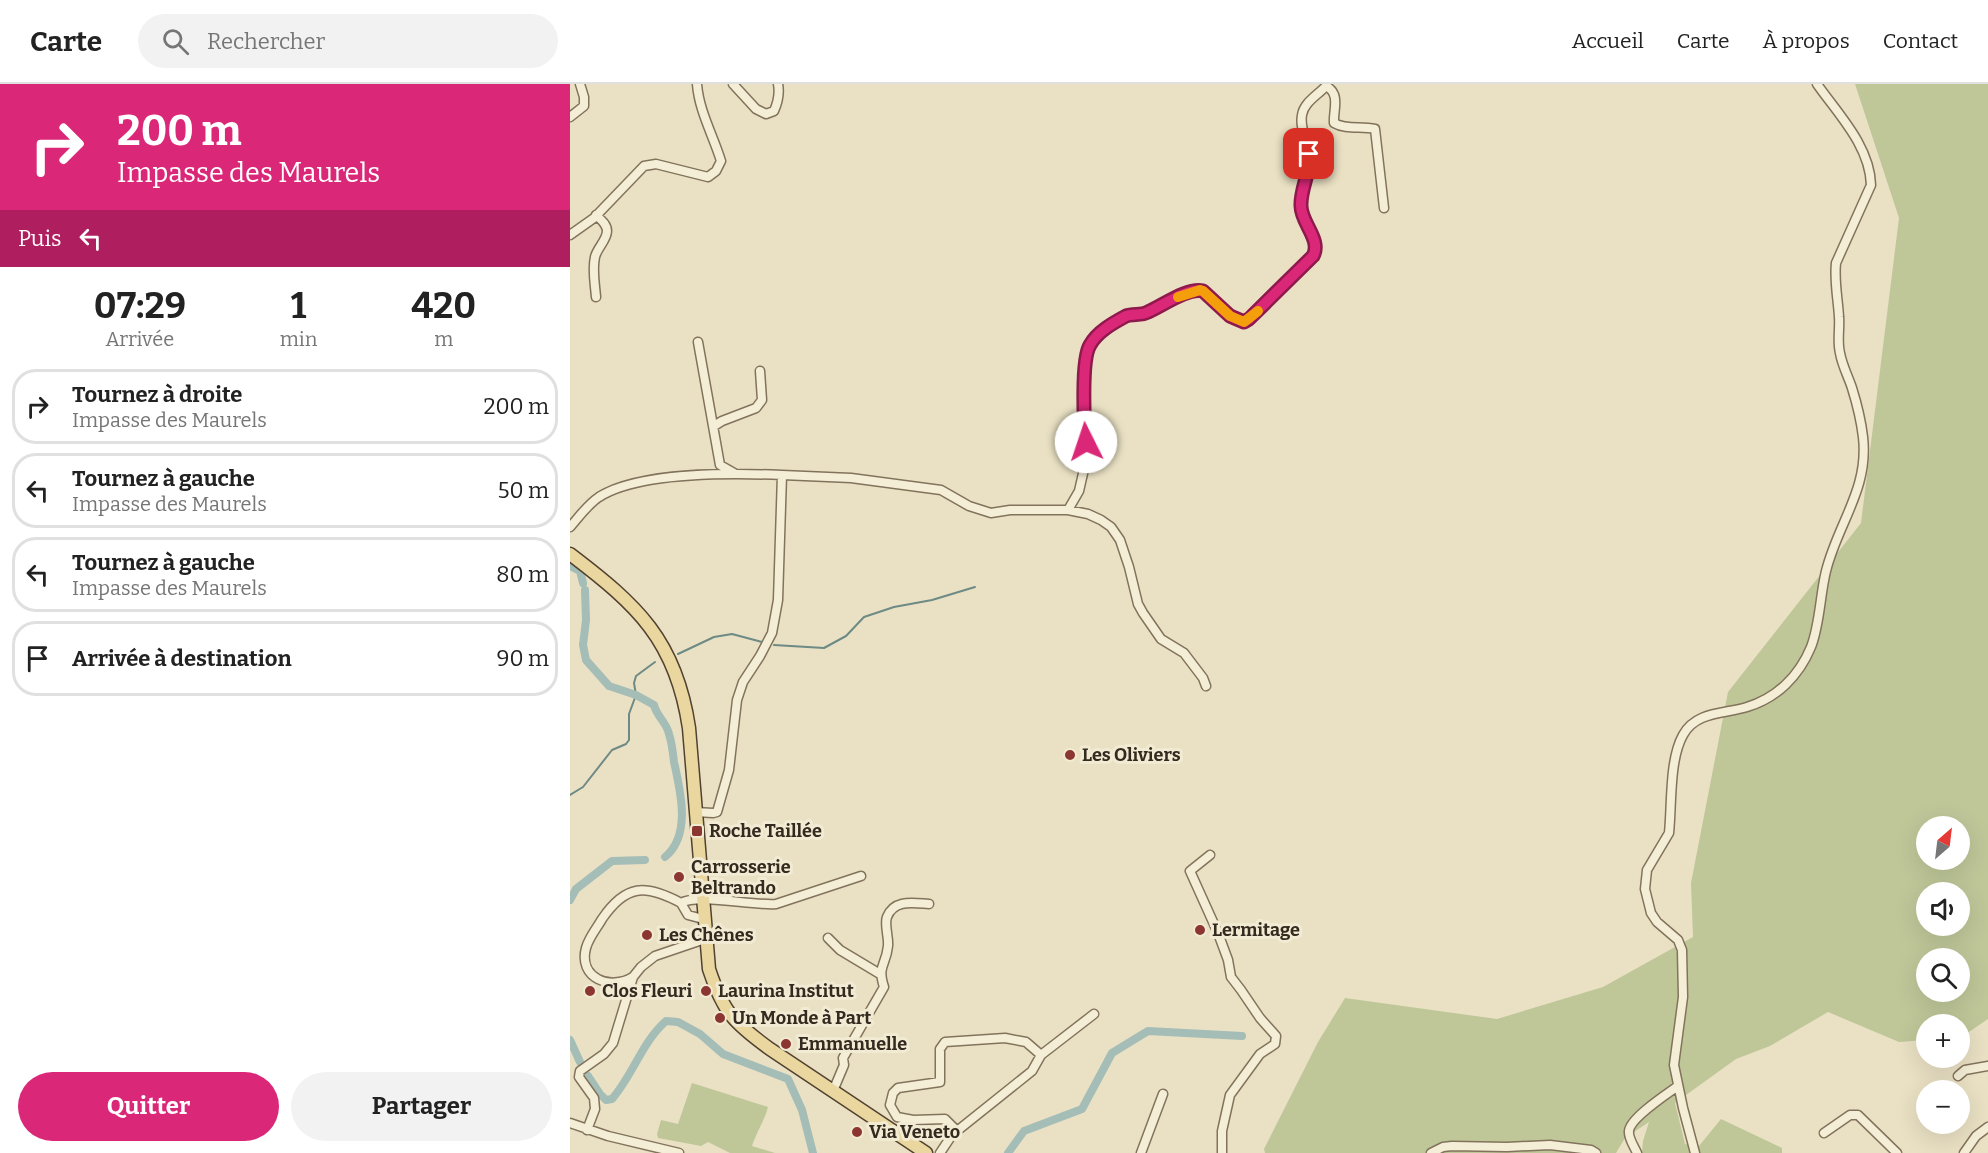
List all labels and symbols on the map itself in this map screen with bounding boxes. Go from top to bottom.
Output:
pin [1283,128,1334,179]
position arrow [1054,410,1118,474]
place label: Les Oliviers [1082,744,1181,766]
marker: Les Oliviers [1063,748,1077,762]
north arrow [1916,816,1970,870]
place label: Roche Taillée [709,820,822,842]
marker: Roche Taillée [690,824,704,838]
place label: Carrosserie Beltrando [691,856,791,899]
marker: Carrosserie Beltrando [672,870,686,884]
place label: Lermitage [1212,919,1300,941]
marker: Lermitage [1193,923,1207,937]
place label: Les Chênes [659,924,754,946]
marker: Les Chênes [640,928,654,942]
place label: Clos Fleuri [602,980,692,1002]
place label: Laurina Institut [718,980,854,1002]
marker: Clos Fleuri [583,984,597,998]
marker: Laurina Institut [699,984,713,998]
place label: Un Monde à Part [732,1007,871,1029]
marker: Un Monde à Part [713,1011,727,1025]
place label: Emmanuelle [798,1033,907,1055]
marker: Emmanuelle [779,1037,793,1051]
place label: Via Veneto [869,1121,960,1143]
marker: Via Veneto [850,1125,864,1139]

